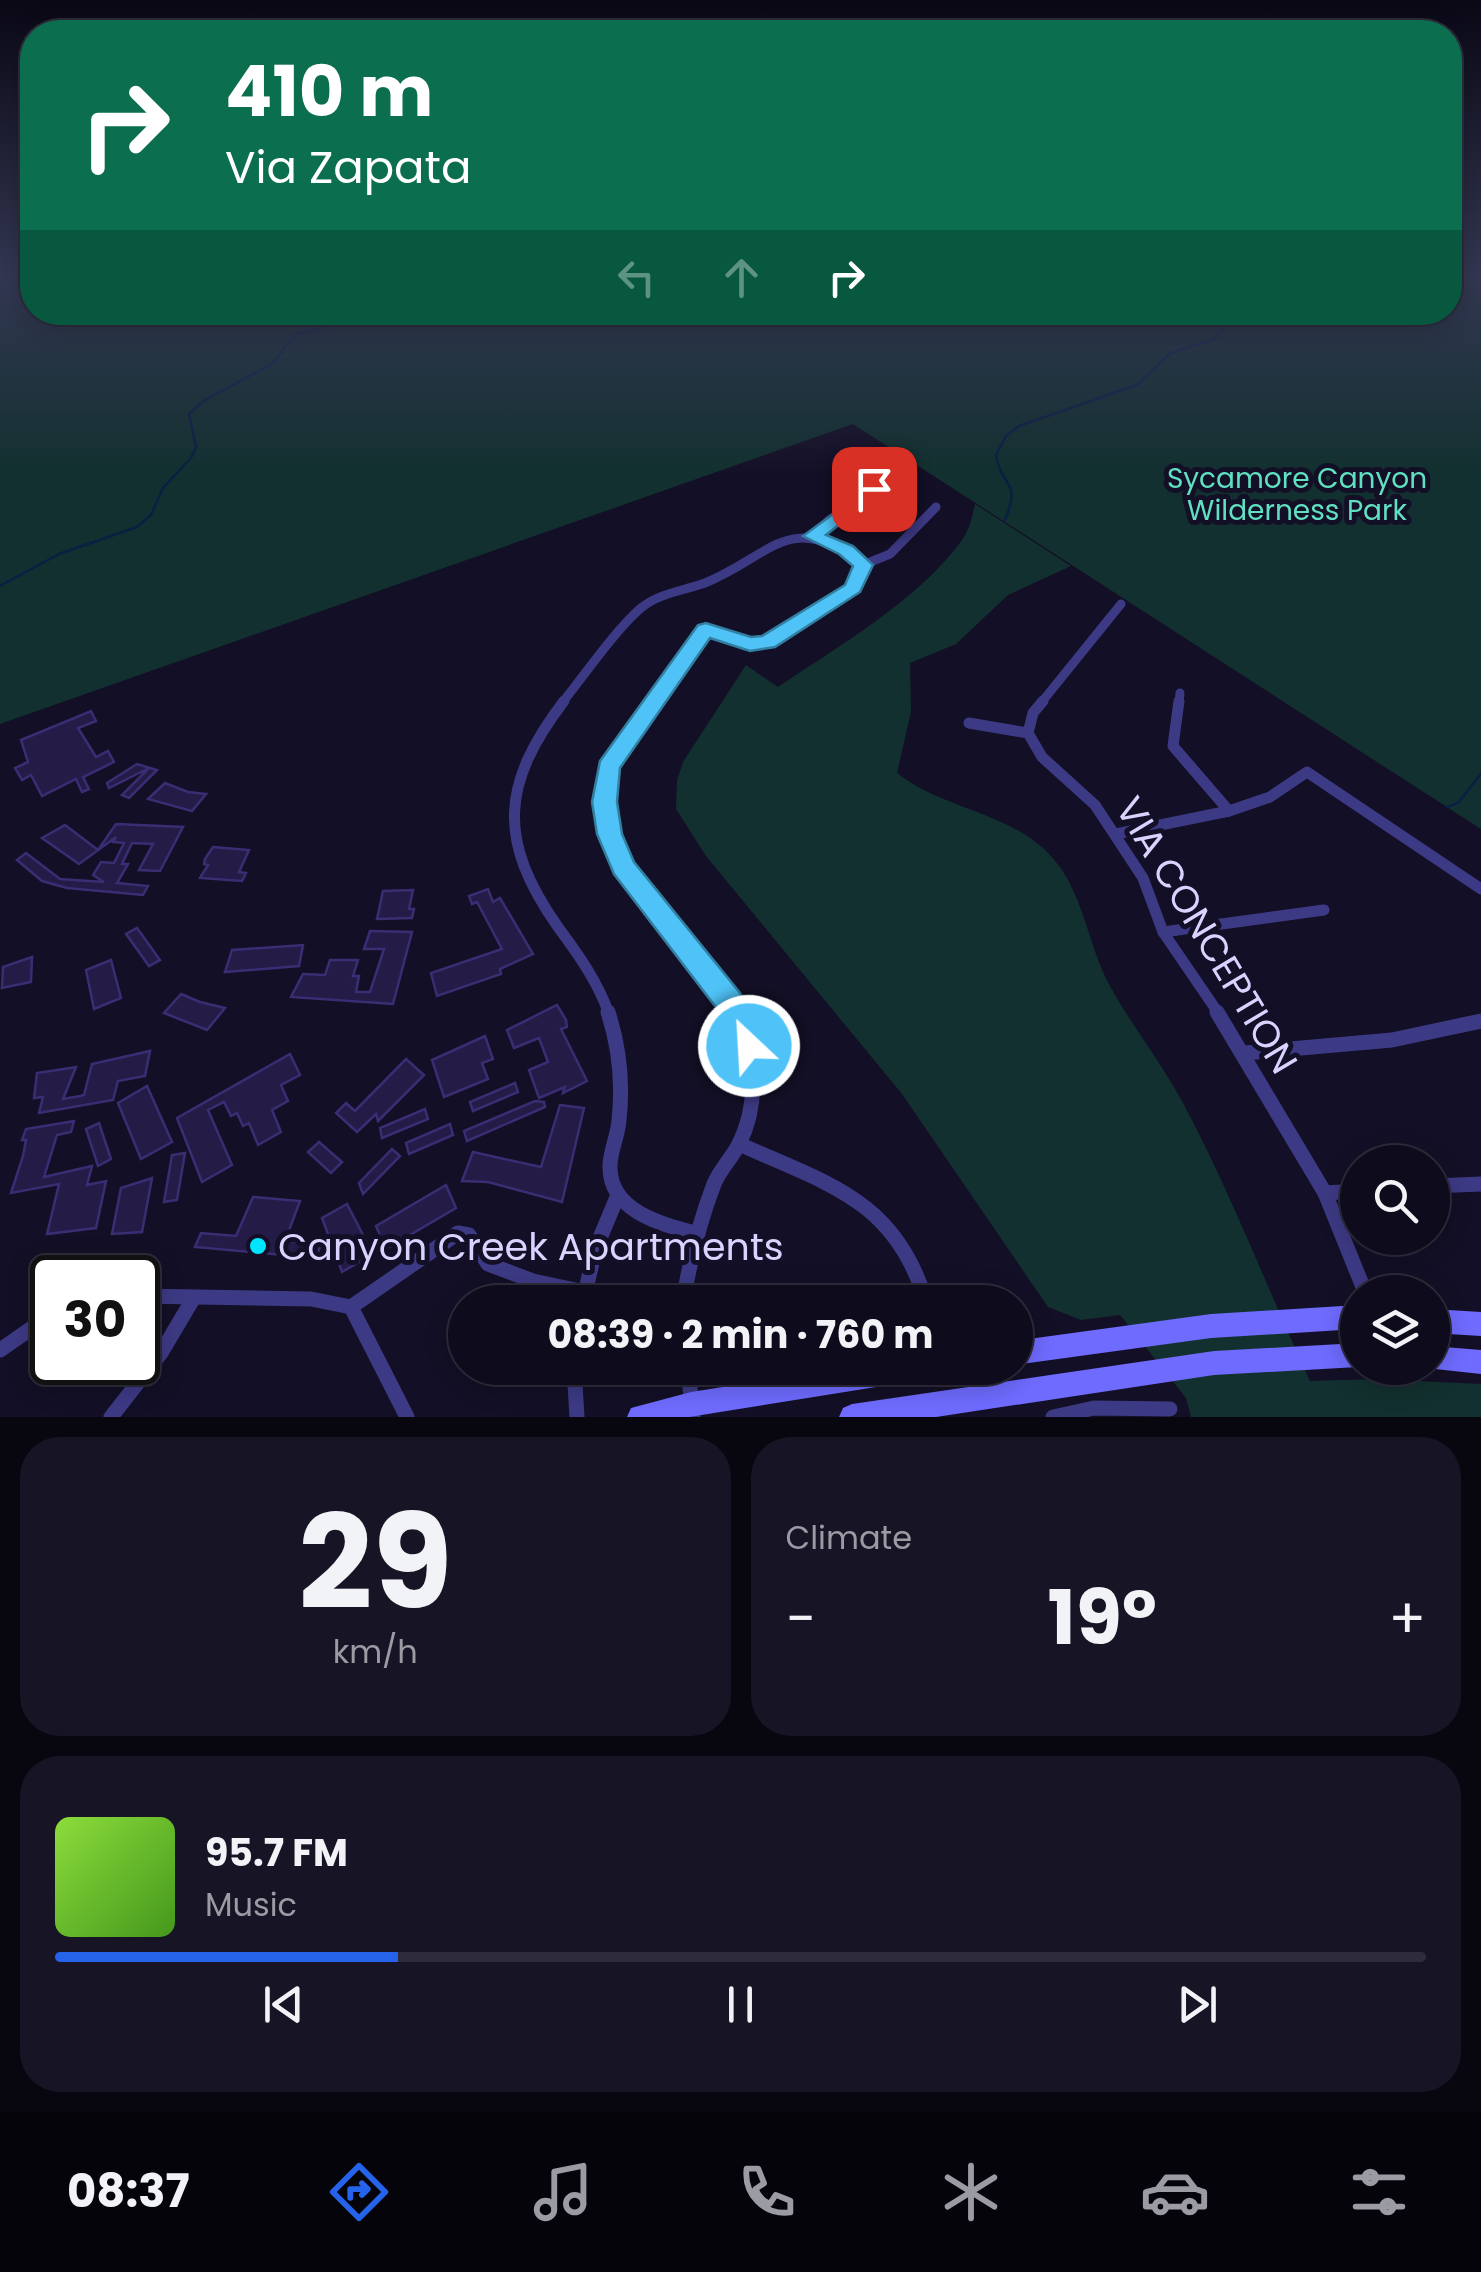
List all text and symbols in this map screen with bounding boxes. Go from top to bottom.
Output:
text: 410 m [225,42,433,141]
icon: right [60,60,190,190]
text: Via Zapata [225,136,471,199]
icon: left [609,250,664,305]
icon: ahead [714,250,769,305]
icon: right [819,250,874,305]
pin [832,447,917,532]
park label: Sycamore Canyon Wilderness Park [1167,459,1427,530]
icon: arrive [847,462,902,517]
street label: VIA CONCEPTION [1103,787,1311,1083]
position arrow [697,994,801,1098]
map controls [1340,1145,1450,1385]
button: search [1340,1145,1450,1255]
place label: Canyon Creek Apartments [278,1220,784,1273]
marker: Canyon Creek Apartments [247,1235,269,1257]
speed limit sign: 30 [30,1255,160,1385]
button: layers [1340,1275,1450,1385]
text: 08:39 · 2 min · 760 m [548,1308,933,1361]
text: 29 [298,1471,452,1654]
text: Climate [786,1515,912,1560]
text: 19° [1048,1565,1157,1670]
text: − [786,1580,816,1657]
text: + [1388,1580,1426,1657]
text: km/h [333,1629,418,1674]
text: 95.7 FM [205,1826,348,1879]
text: Music [205,1882,297,1927]
icon: previous [256,1977,311,2032]
icon: pause [713,1977,768,2032]
icon: next [1170,1977,1225,2032]
icon: directions [324,2157,394,2227]
icon: music [528,2157,598,2227]
icon: phone [732,2157,802,2227]
icon: climate [936,2157,1006,2227]
icon: car [1140,2157,1210,2227]
icon: filters [1344,2157,1414,2227]
text: 08:37 [67,2160,190,2223]

